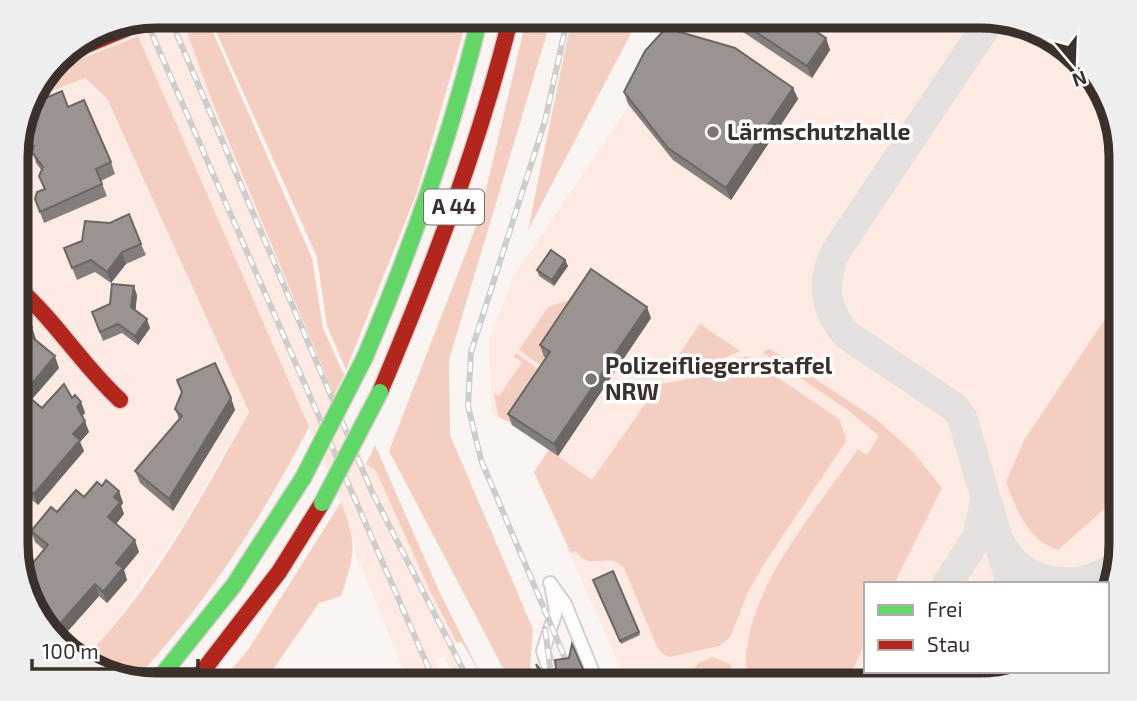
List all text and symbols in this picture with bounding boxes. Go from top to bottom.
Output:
north arrow [1039,28,1109,98]
text: N [1069,66,1090,93]
place label: Lärmschutzhalle [727,117,910,145]
marker: Lärmschutzhalle [705,124,721,140]
road number: A 44 [424,190,484,224]
place label: Polizeifliegerrstaffel NRW [605,351,833,405]
marker: Polizeifliegerrstaffel NRW [583,371,599,387]
legend [864,582,1109,673]
text: Frei [927,596,963,621]
scale bar [32,628,198,672]
text: Stau [927,631,970,656]
text: 100 m [42,638,99,663]

